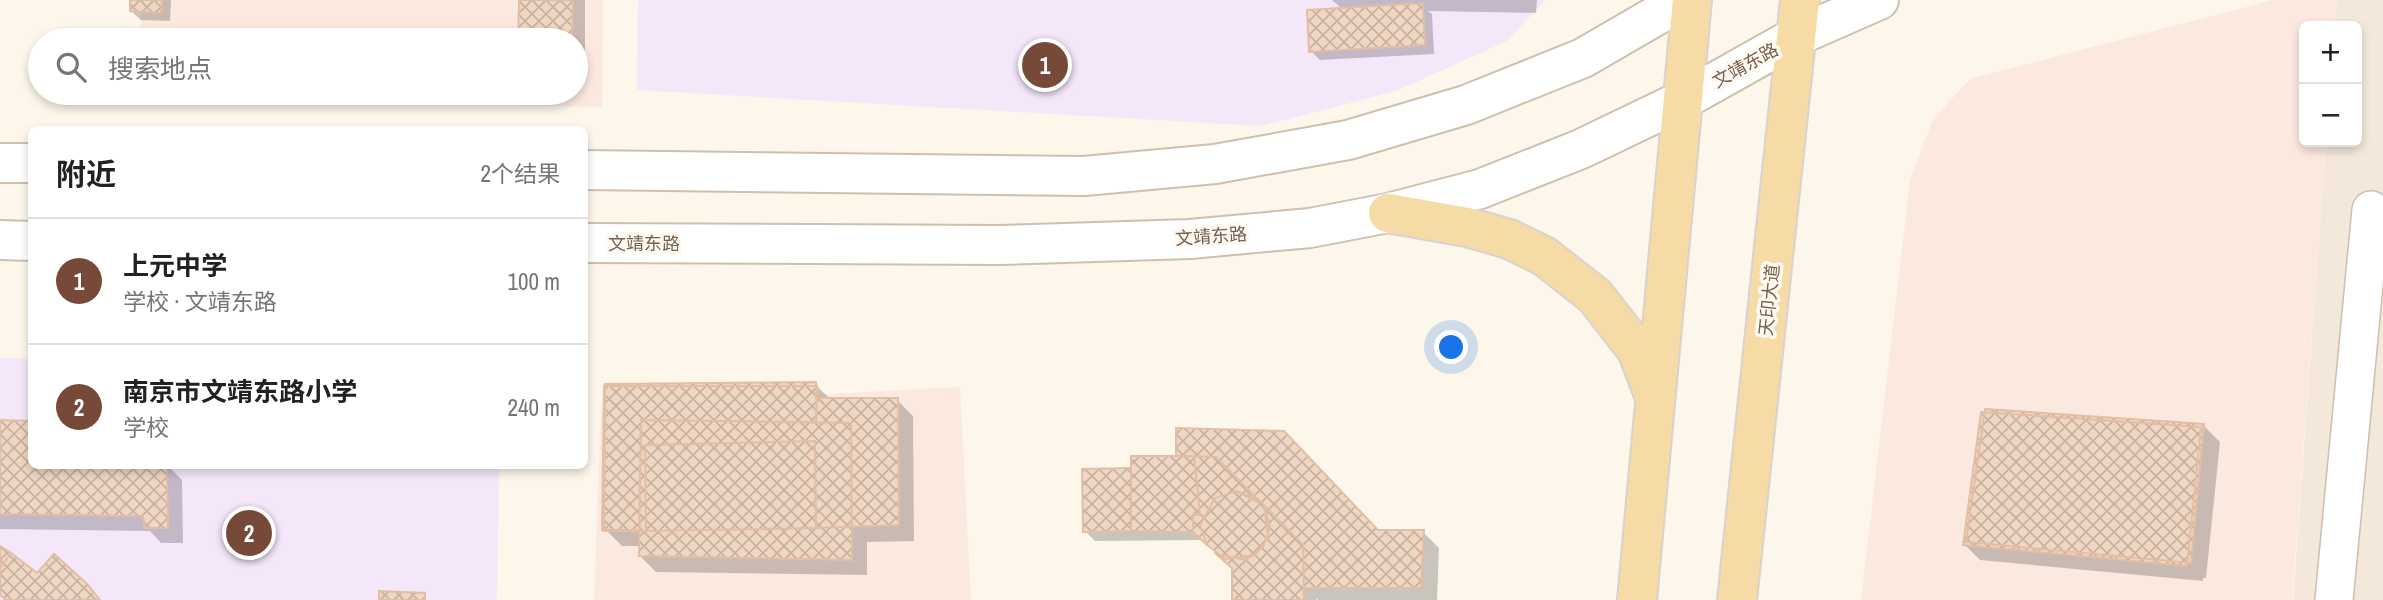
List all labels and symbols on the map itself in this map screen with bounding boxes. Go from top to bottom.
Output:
street label: 文靖东路 [1707,37,1783,93]
pin: 1 [1022,39,1068,91]
street label: 文靖东路 [1174,221,1248,251]
street label: 文靖东路 [608,231,680,256]
street label: 天印大道 [1753,263,1785,337]
your location [1434,330,1468,364]
pin: 2 [226,507,272,559]

